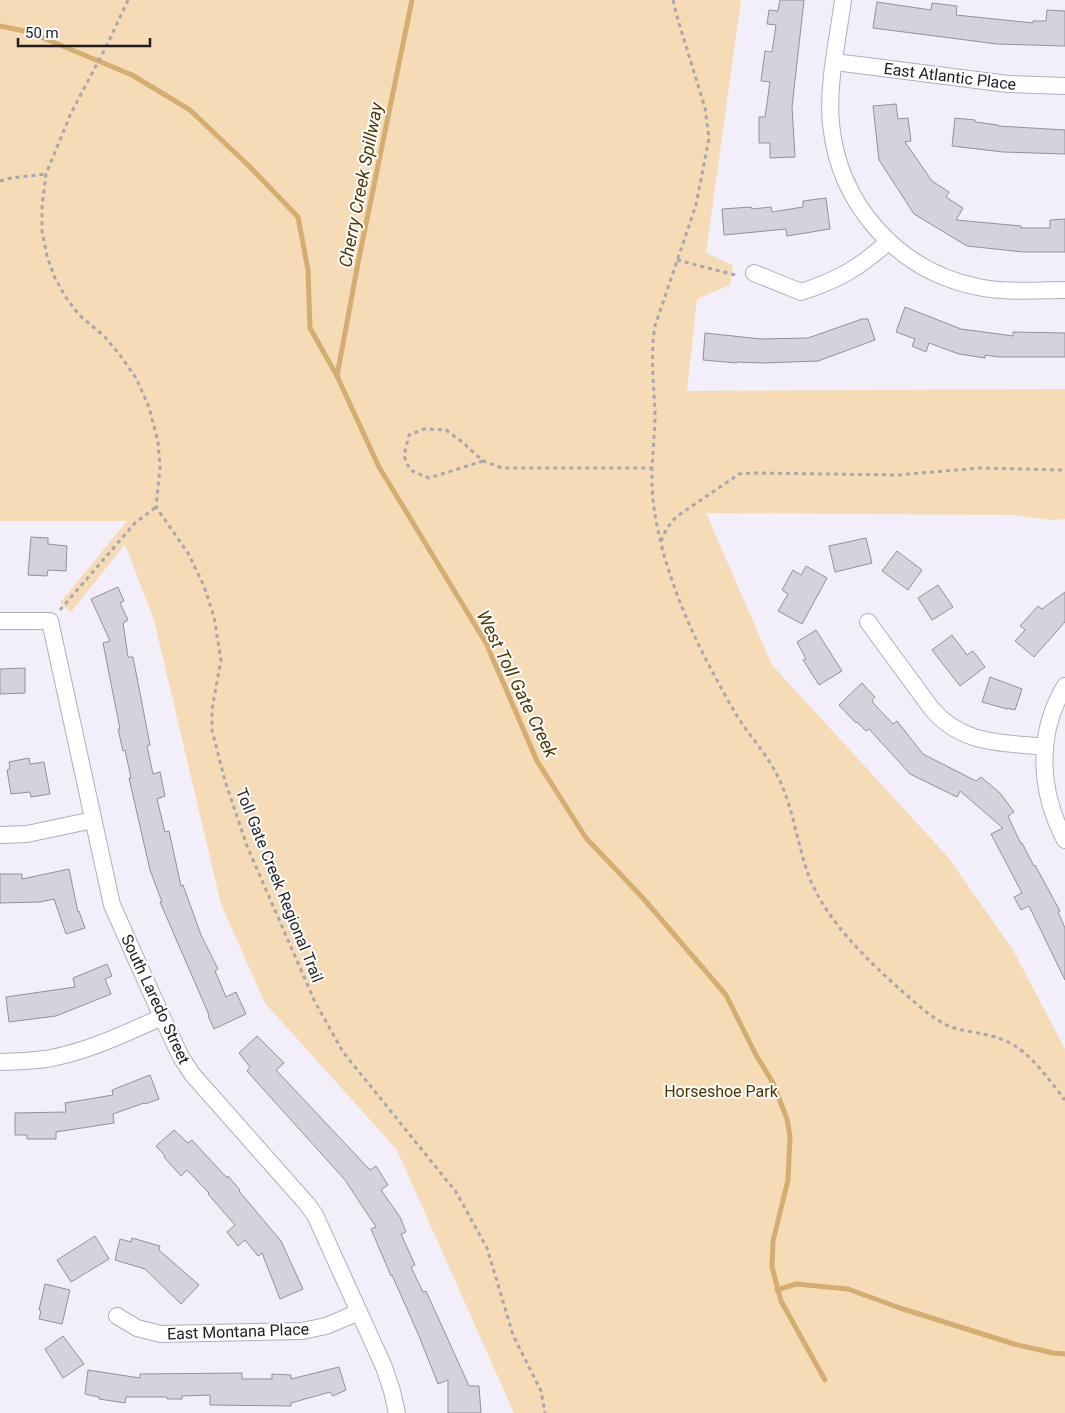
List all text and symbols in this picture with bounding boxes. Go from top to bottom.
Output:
scale bar [18,15,150,47]
text: 50 m [25,24,59,42]
street label: East Atlantic Place [883,59,1017,94]
water label: Cherry Creek Spillway [334,100,387,269]
water label: West Toll Gate Creek [473,607,563,762]
street label: Toll Gate Creek Regional Trail [232,785,327,985]
street label: South Laredo Street [117,931,194,1067]
park label: Horseshoe Park [664,1082,779,1101]
street label: East Montana Place [167,1320,309,1343]

